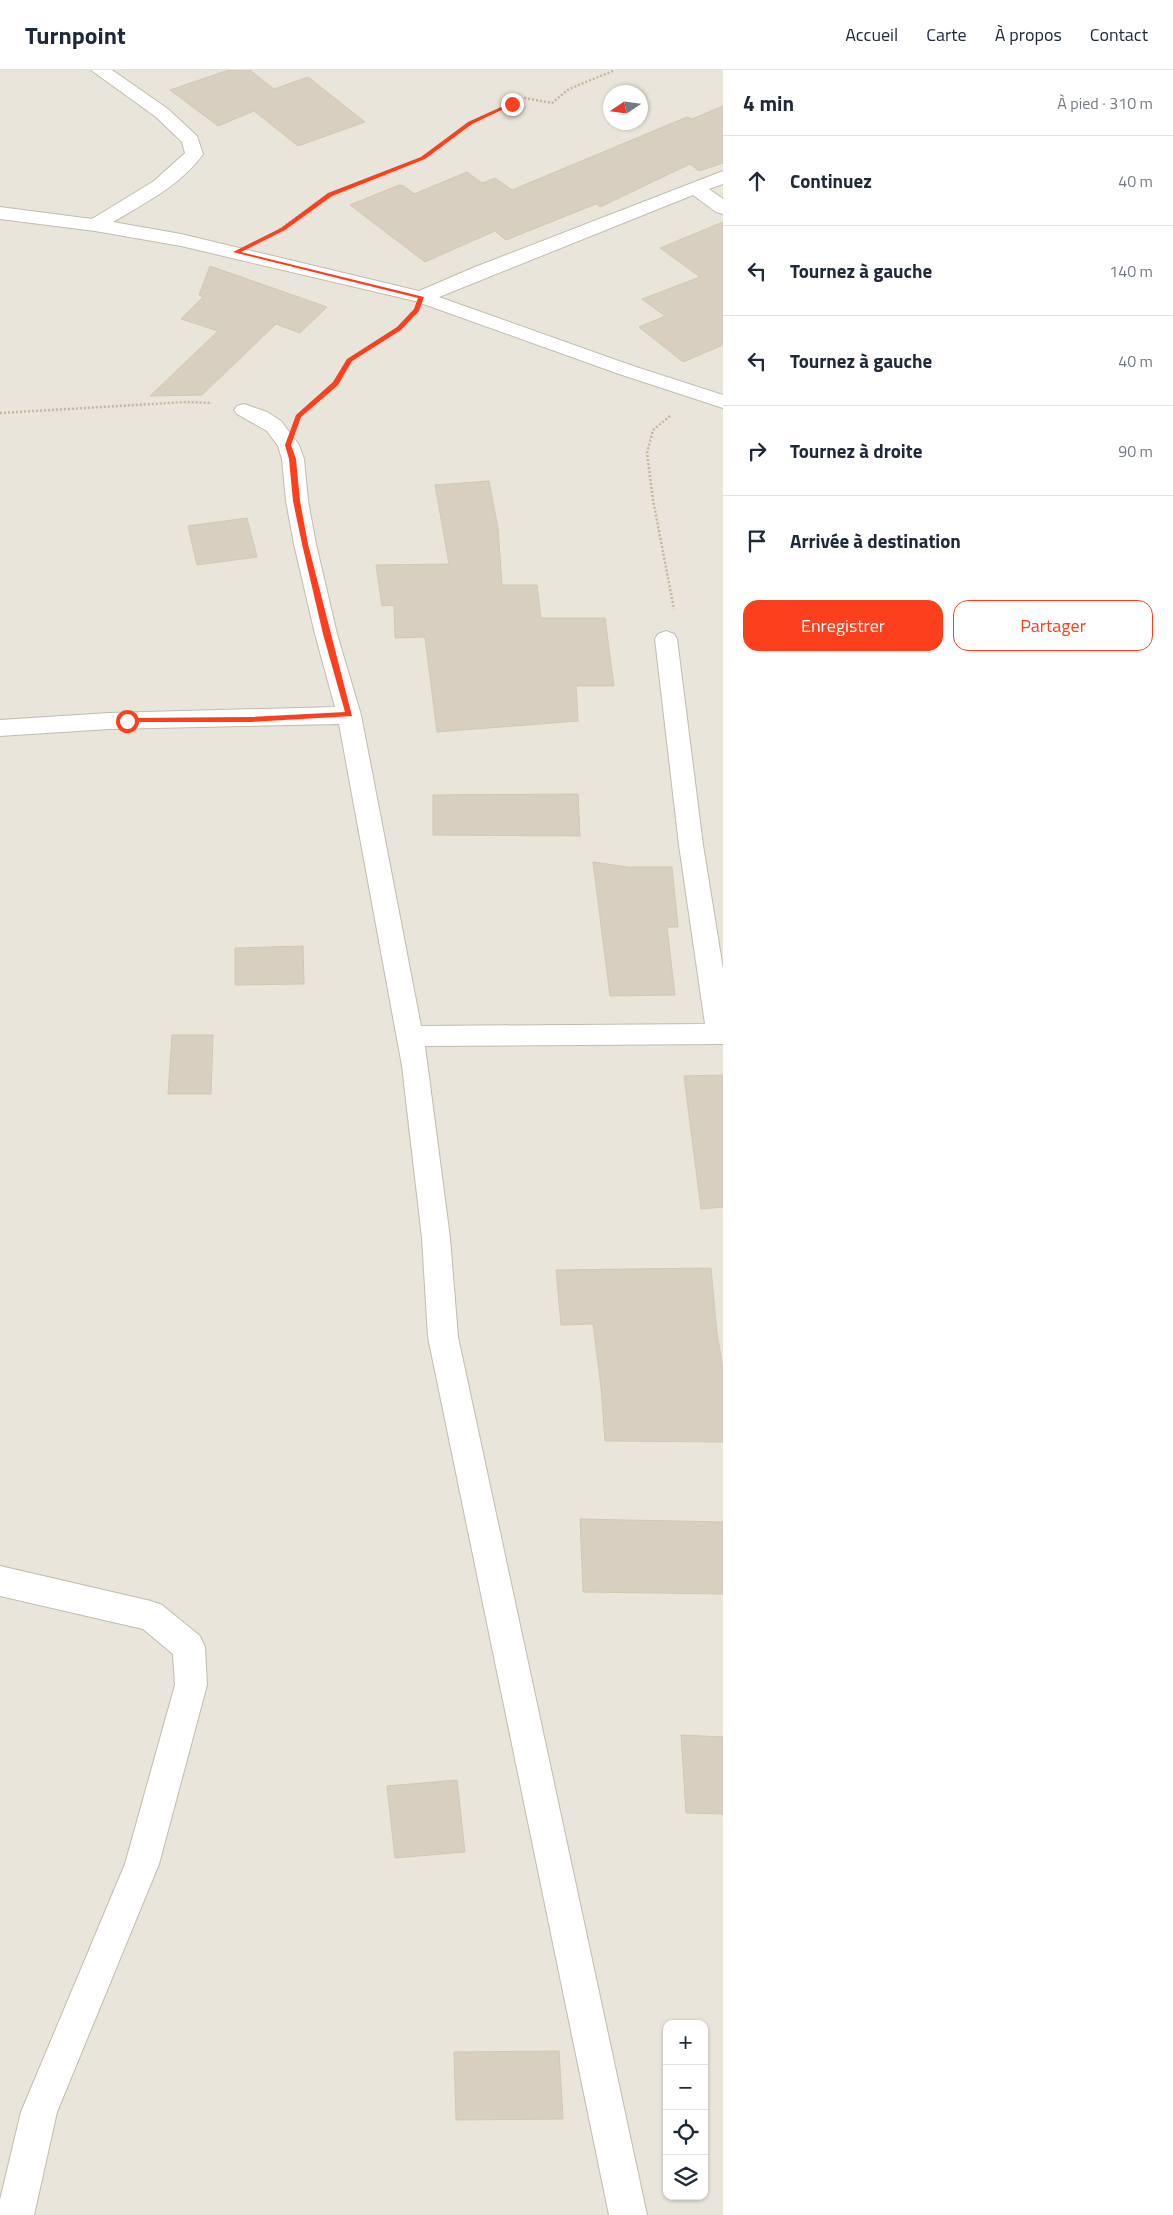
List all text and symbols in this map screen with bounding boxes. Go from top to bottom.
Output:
text: Turnpoint [25,17,126,53]
text: Accueil [845,21,898,48]
text: Carte [926,21,967,48]
text: À propos [995,21,1062,48]
text: Contact [1090,21,1148,48]
north arrow [603,85,648,130]
text: 4 min [743,87,794,119]
text: À pied · 310 m [1057,91,1153,115]
route end [501,93,524,116]
text: Continuez [790,166,872,195]
icon: ahead [743,167,771,195]
text: 40 m [1118,169,1153,193]
text: Tournez à gauche [790,256,932,285]
icon: left [743,257,771,285]
text: 140 m [1109,259,1153,283]
text: Tournez à gauche [790,346,932,375]
icon: left [743,347,771,375]
text: 40 m [1118,349,1153,373]
text: Tournez à droite [790,436,922,465]
icon: right [743,437,771,465]
text: 90 m [1118,439,1153,463]
text: Arrivée à destination [790,526,961,555]
icon: arrive [743,527,771,555]
button: Enregistrer [743,600,943,651]
button: Partager [953,600,1153,651]
route start [116,710,139,733]
map controls [663,2020,708,2200]
button: + [663,2020,708,2065]
button: − [663,2065,708,2110]
button: locate [663,2110,708,2155]
button: layers [663,2155,708,2200]

